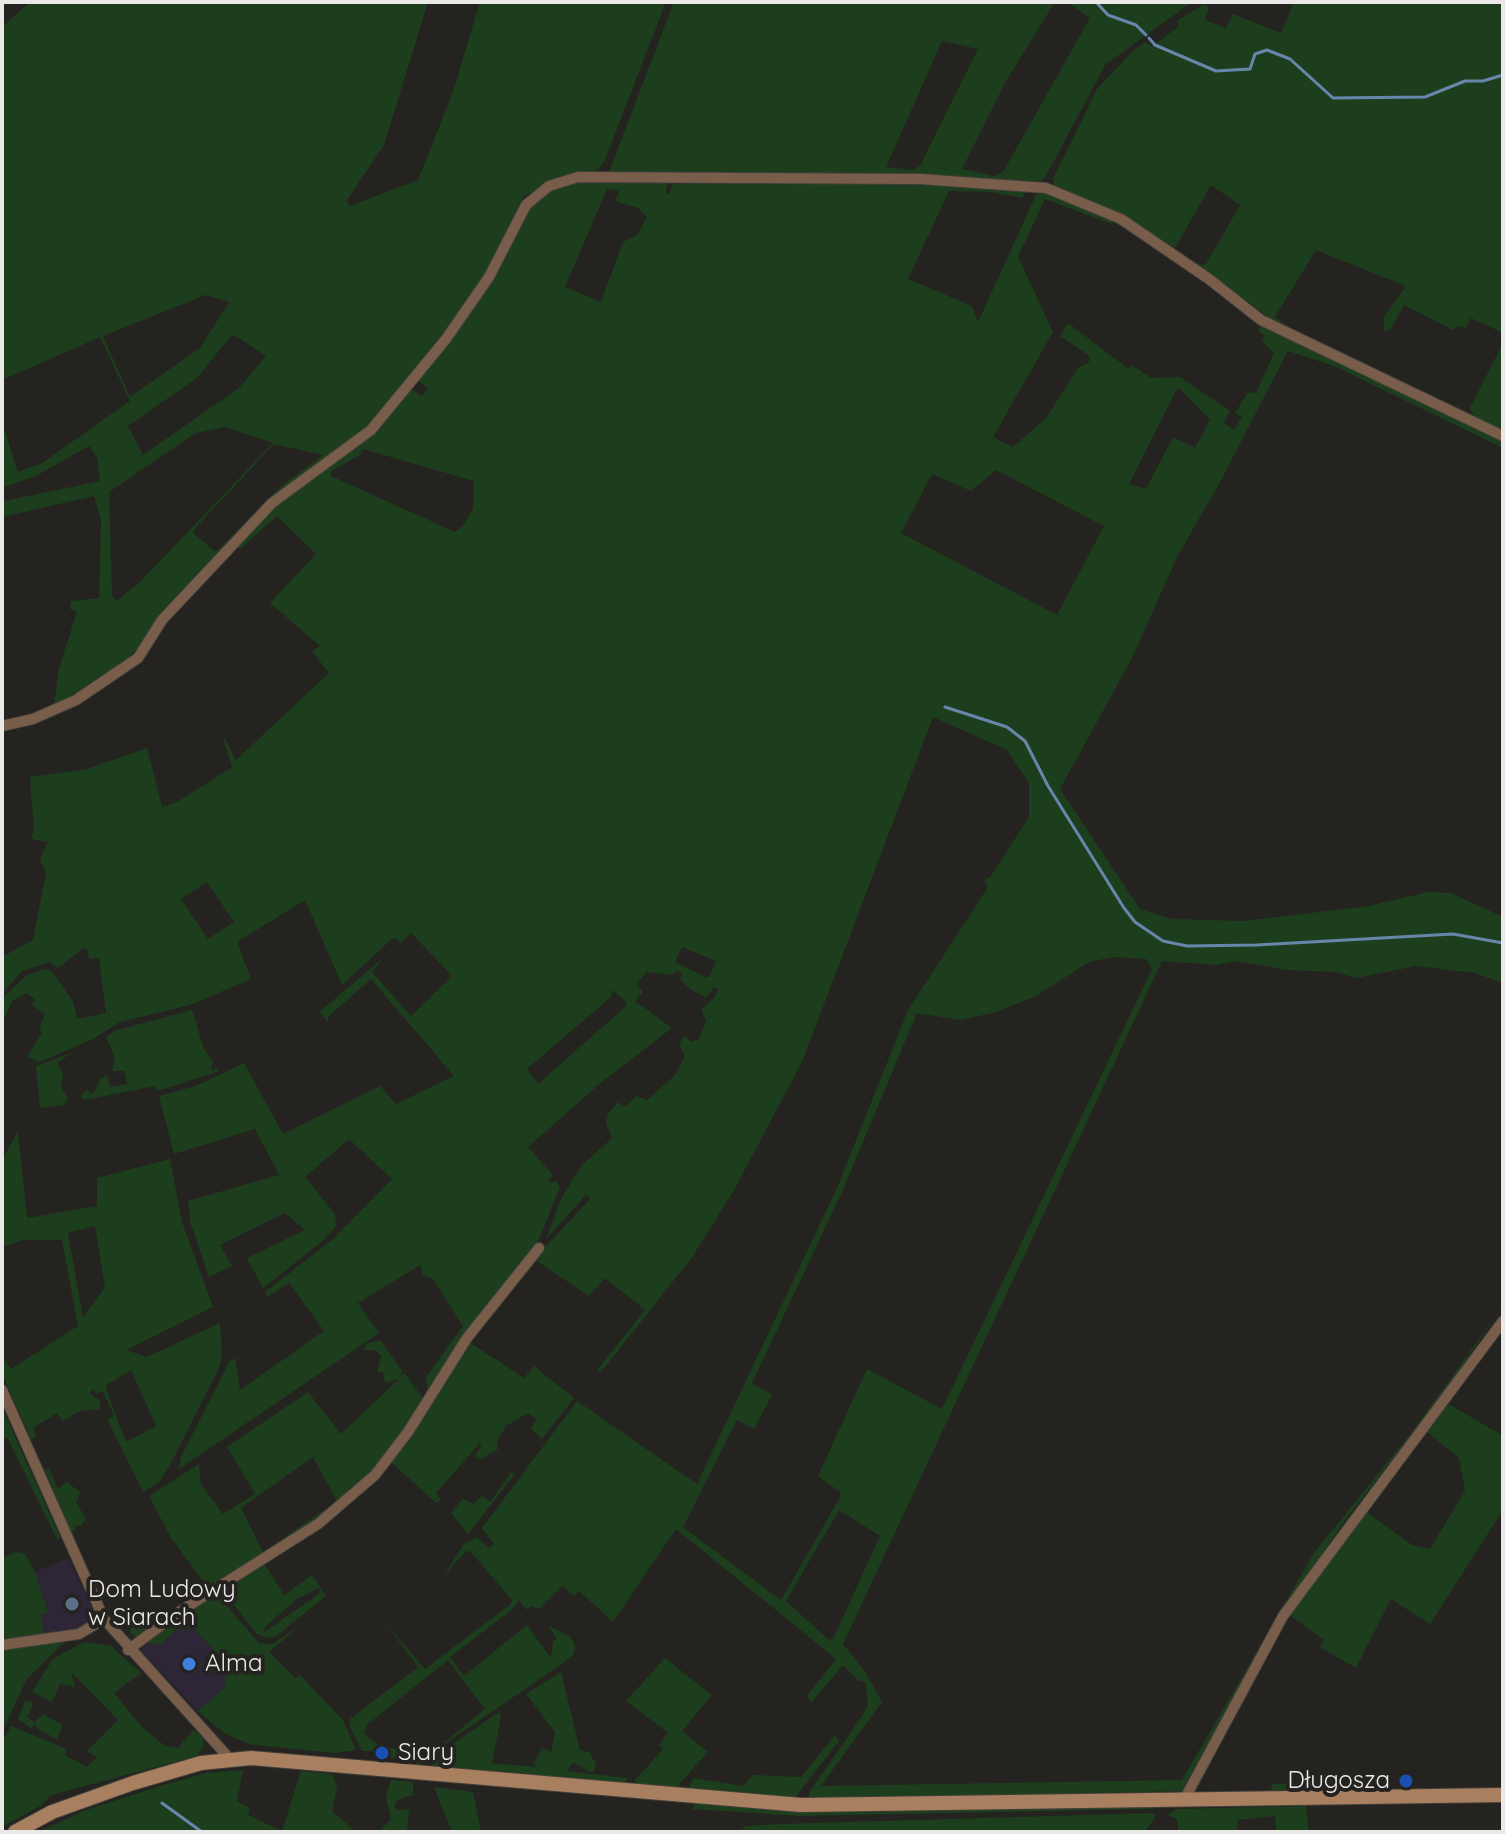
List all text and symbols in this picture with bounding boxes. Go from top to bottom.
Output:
place label: Dom Ludowy w Siarach [88,1576,236,1632]
marker: Dom Ludowy w Siarach [63,1595,81,1613]
place label: Alma [205,1650,262,1678]
marker: Alma [180,1655,198,1673]
place label: Siary [398,1739,454,1767]
marker: Siary [373,1744,391,1762]
place label: Długosza [1287,1767,1390,1795]
marker: Długosza [1397,1772,1415,1790]

